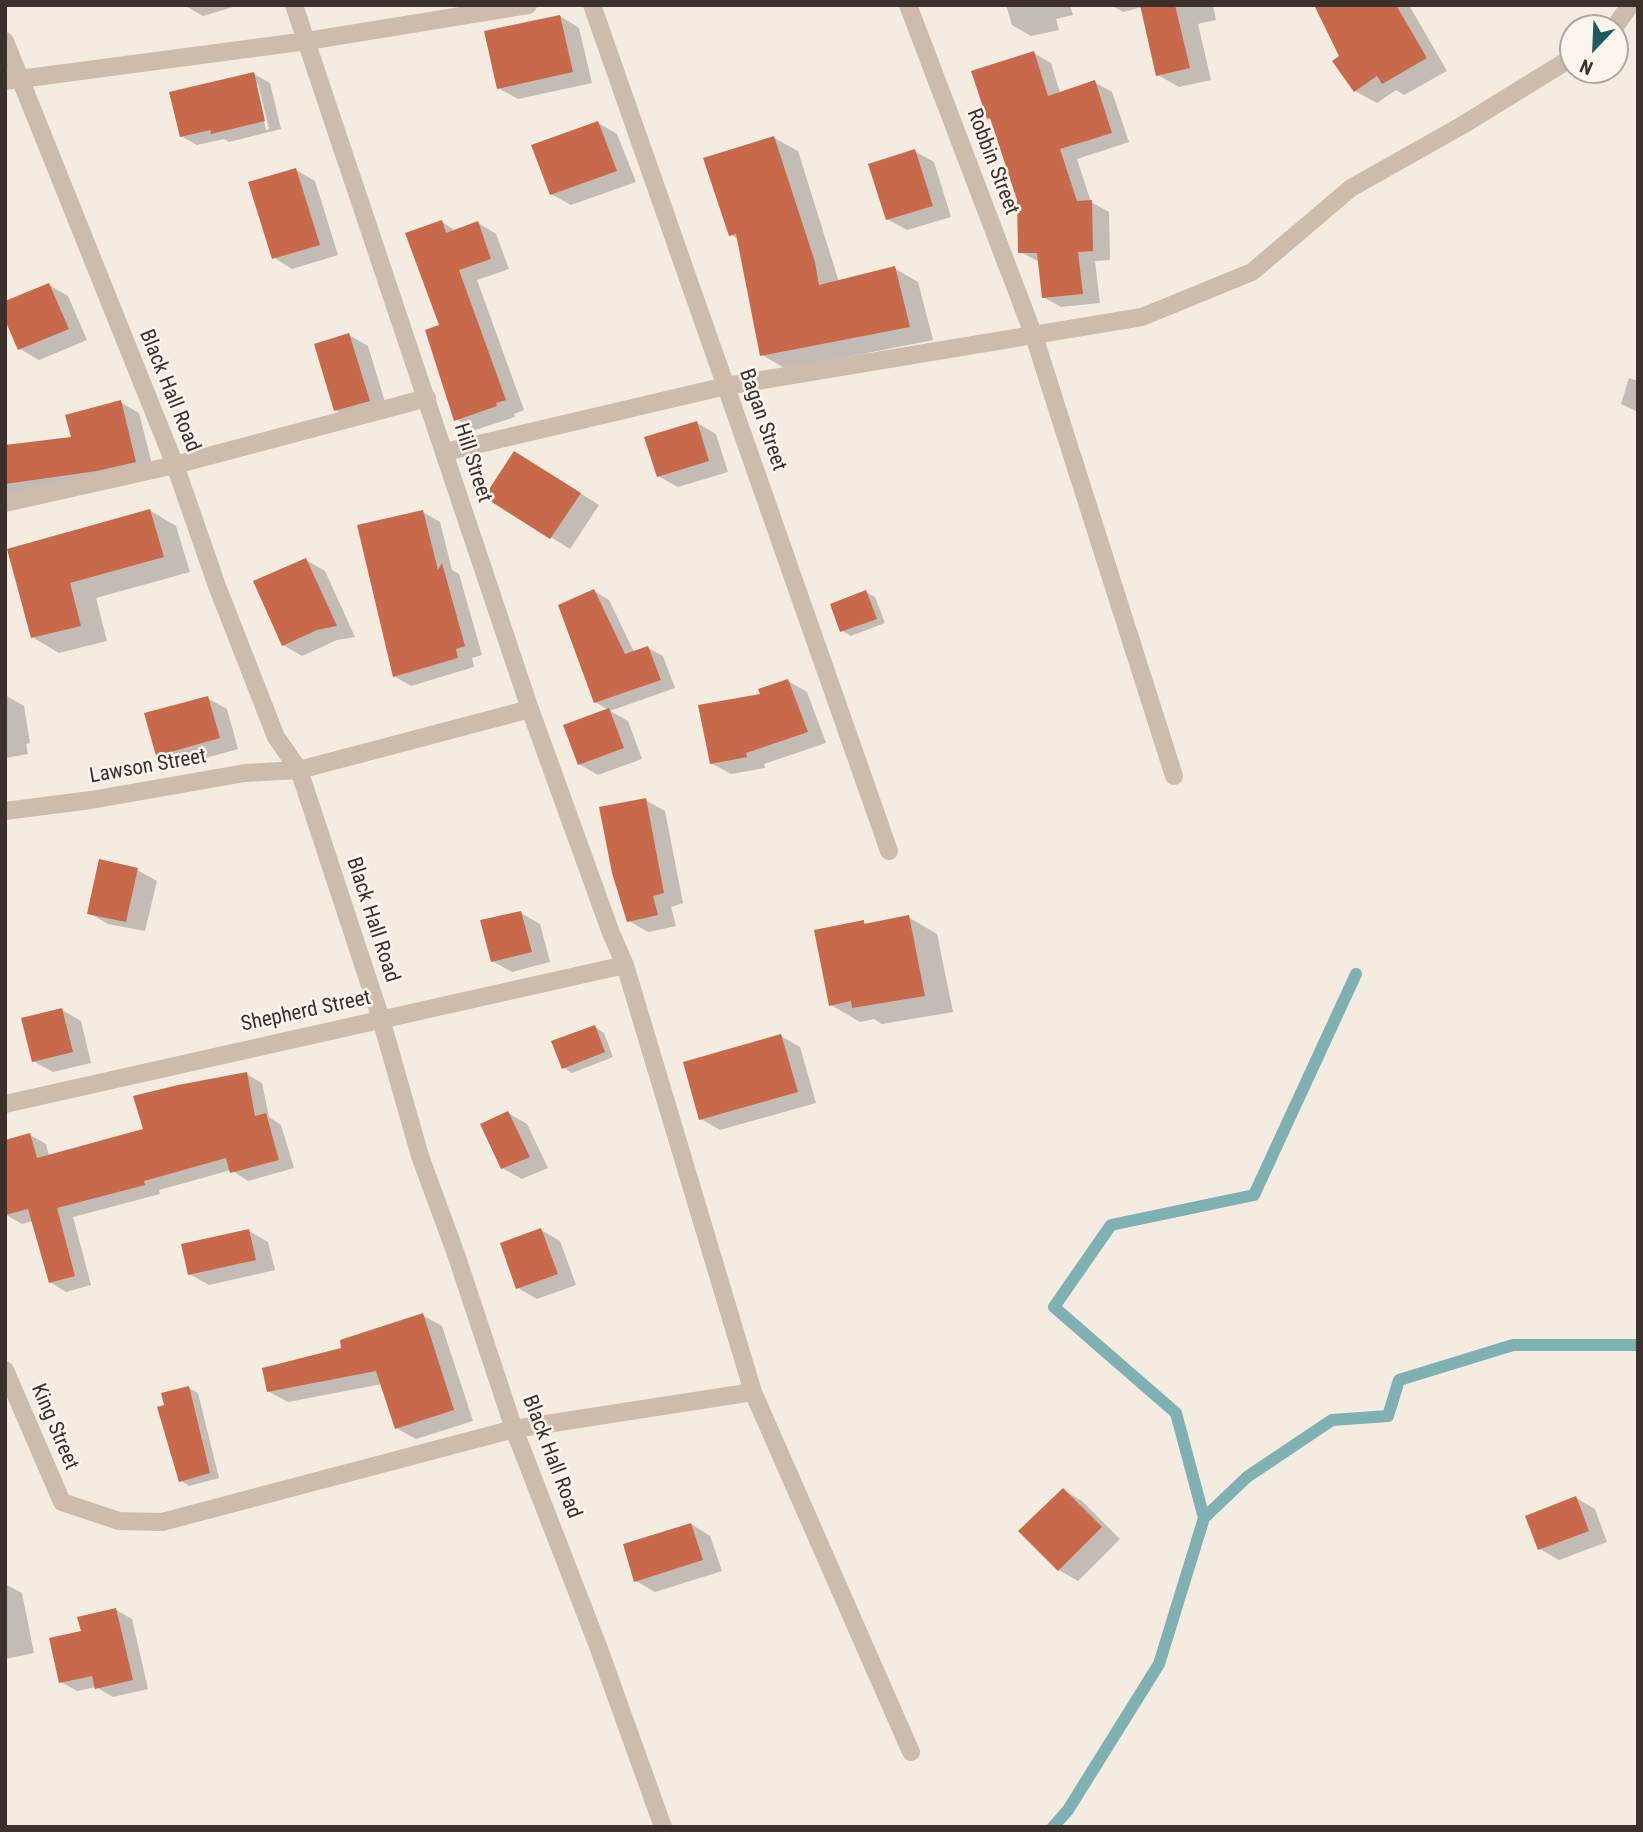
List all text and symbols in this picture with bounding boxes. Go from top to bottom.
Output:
north arrow [1559,14,1629,84]
text: N [1577,54,1596,80]
street label: Robbin Street [960,105,1024,219]
street label: Black Hall Road [133,326,205,456]
street label: Bagan Street [733,366,791,474]
street label: Hill Street [447,420,497,506]
street label: Lawson Street [88,744,208,790]
street label: Black Hall Road [340,854,404,986]
street label: Shepherd Street [239,986,373,1038]
street label: King Street [25,1380,83,1474]
street label: Black Hall Road [516,1392,586,1522]

